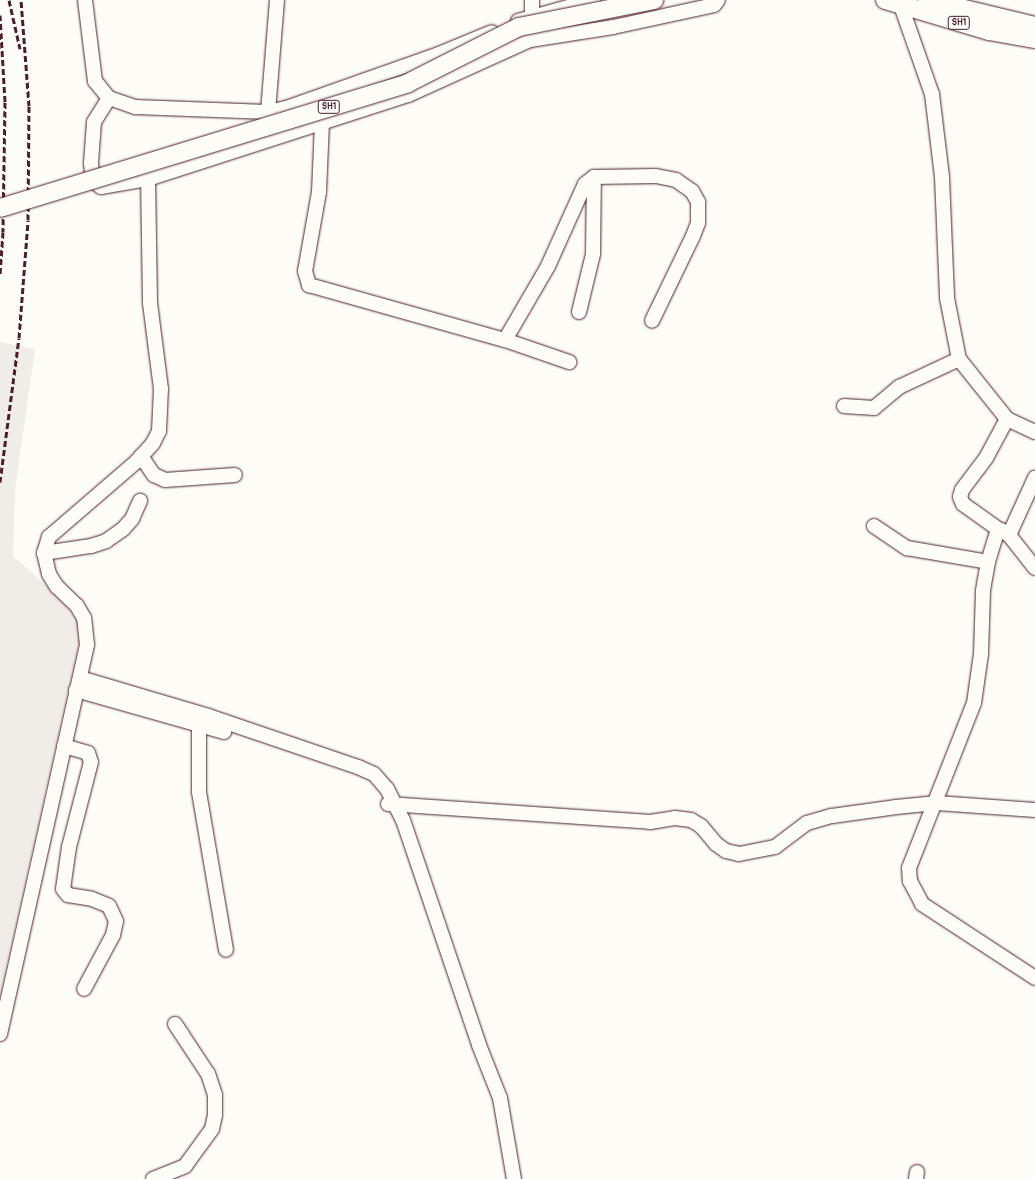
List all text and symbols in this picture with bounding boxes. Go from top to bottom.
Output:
road number: SH1 [947,16,971,30]
road number: SH1 [317,100,341,114]

